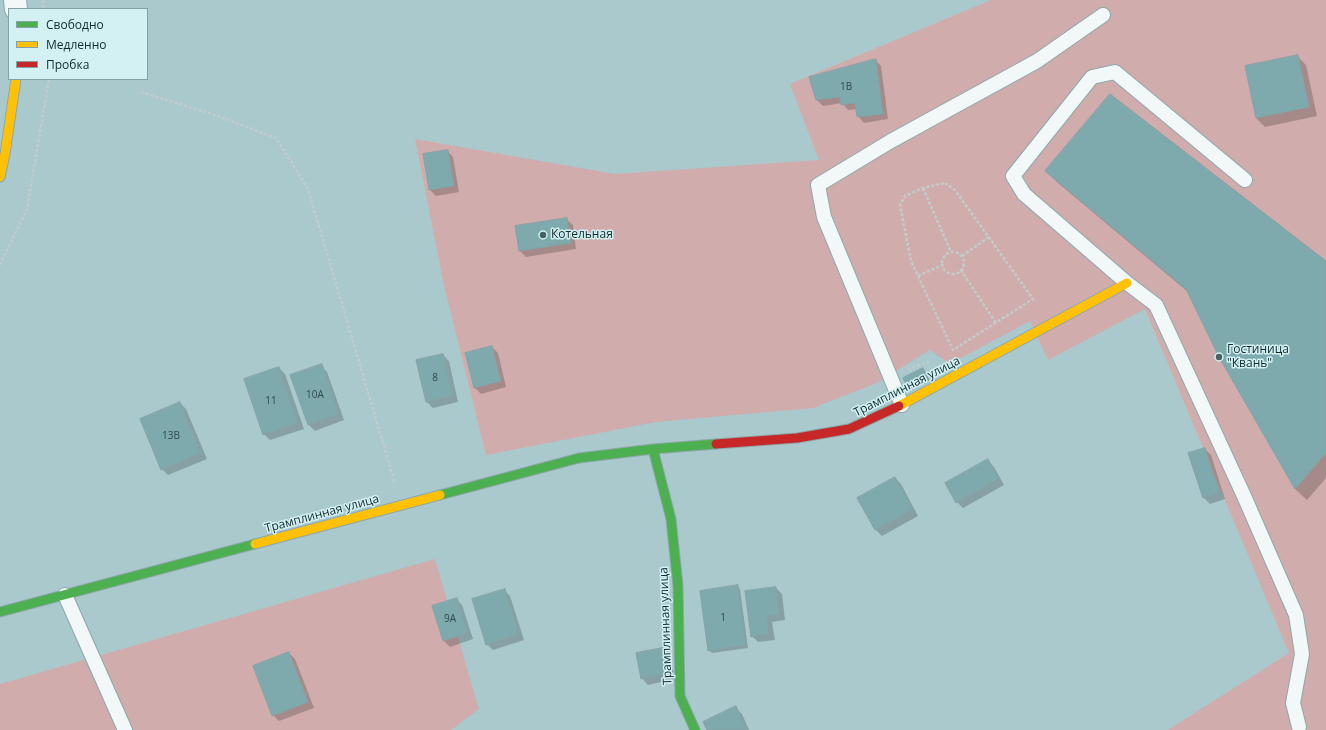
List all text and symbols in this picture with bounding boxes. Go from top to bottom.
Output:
legend [8,8,148,80]
text: Свободно [46,16,104,33]
text: Медленно [46,36,106,53]
text: Пробка [46,56,89,73]
house number: 1В [840,81,852,93]
place label: Котельная [551,228,613,242]
marker: Котельная [538,230,548,240]
place label: Гостиница "Квань" [1227,343,1289,371]
marker: Гостиница "Квань" [1214,352,1224,362]
street label: Трамплинная улица [851,354,963,420]
house number: 8 [432,372,438,384]
house number: 10А [306,389,324,401]
house number: 11 [265,395,277,407]
house number: 13В [162,430,180,442]
street label: Трамплинная улица [263,492,381,536]
street label: Трамплинная улица [657,567,675,685]
house number: 1 [720,612,726,624]
house number: 9А [444,613,456,625]

